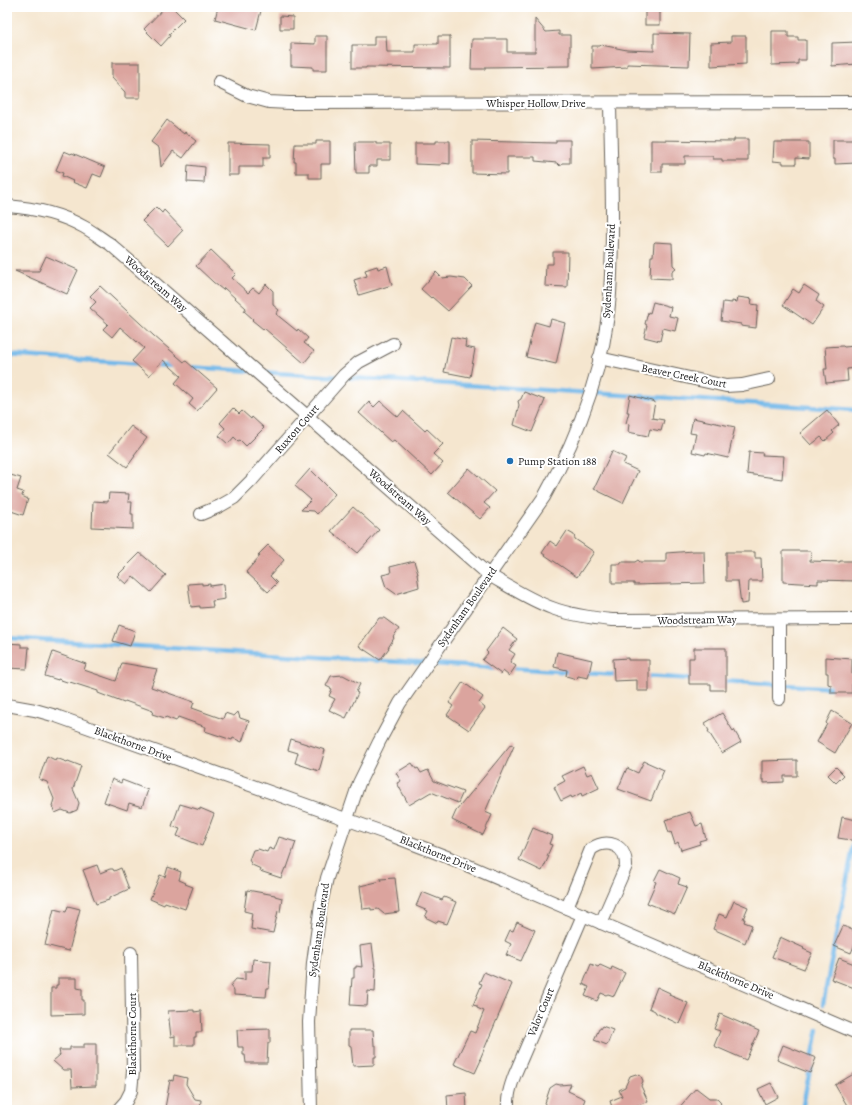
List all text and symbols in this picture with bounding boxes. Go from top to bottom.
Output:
street label: Whisper Hollow Drive [485,96,586,111]
street label: Sydenham Boulevard [599,223,619,319]
street label: Woodstream Way [121,252,191,316]
street label: Beaver Creek Court [640,360,728,392]
street label: Ruxton Court [271,401,323,457]
place label: Pump Station 188 [518,454,597,469]
marker: Pump Station 188 [505,456,515,466]
street label: Woodstream Way [365,465,435,529]
street label: Sydenham Boulevard [434,564,500,650]
street label: Woodstream Way [656,612,737,628]
street label: Blackthorne Drive [92,723,174,765]
street label: Blackthorne Drive [397,832,479,876]
street label: Sydenham Boulevard [305,882,333,978]
street label: Blackthorne Drive [696,957,777,1003]
street label: Valor Court [524,985,558,1040]
street label: Blackthorne Court [125,992,140,1075]

